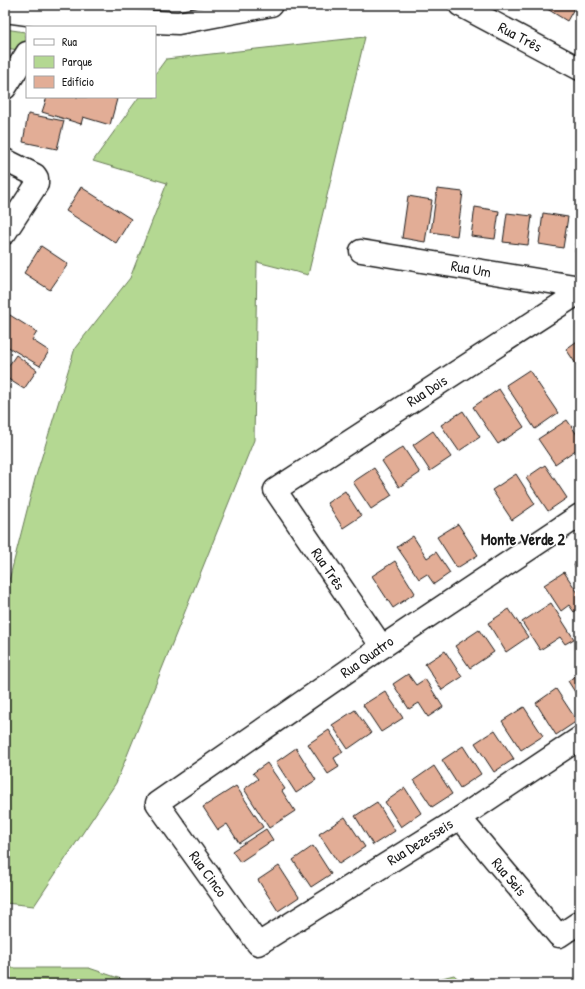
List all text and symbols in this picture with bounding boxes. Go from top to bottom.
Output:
street label: Rua Três [495,16,546,57]
legend [26,26,156,98]
text: Rua [62,33,77,50]
text: Parque [62,53,92,70]
text: Edifício [62,73,94,90]
street label: Rua Um [449,255,493,282]
street label: Rua Dois [402,370,451,411]
district label: Monte Verde 2 [481,528,566,550]
street label: Rua Três [307,543,350,594]
street label: Rua Quatro [336,631,398,683]
street label: Rua Dezesseis [383,813,457,870]
street label: Rua Cinco [185,846,232,901]
street label: Rua Seis [487,853,532,900]

